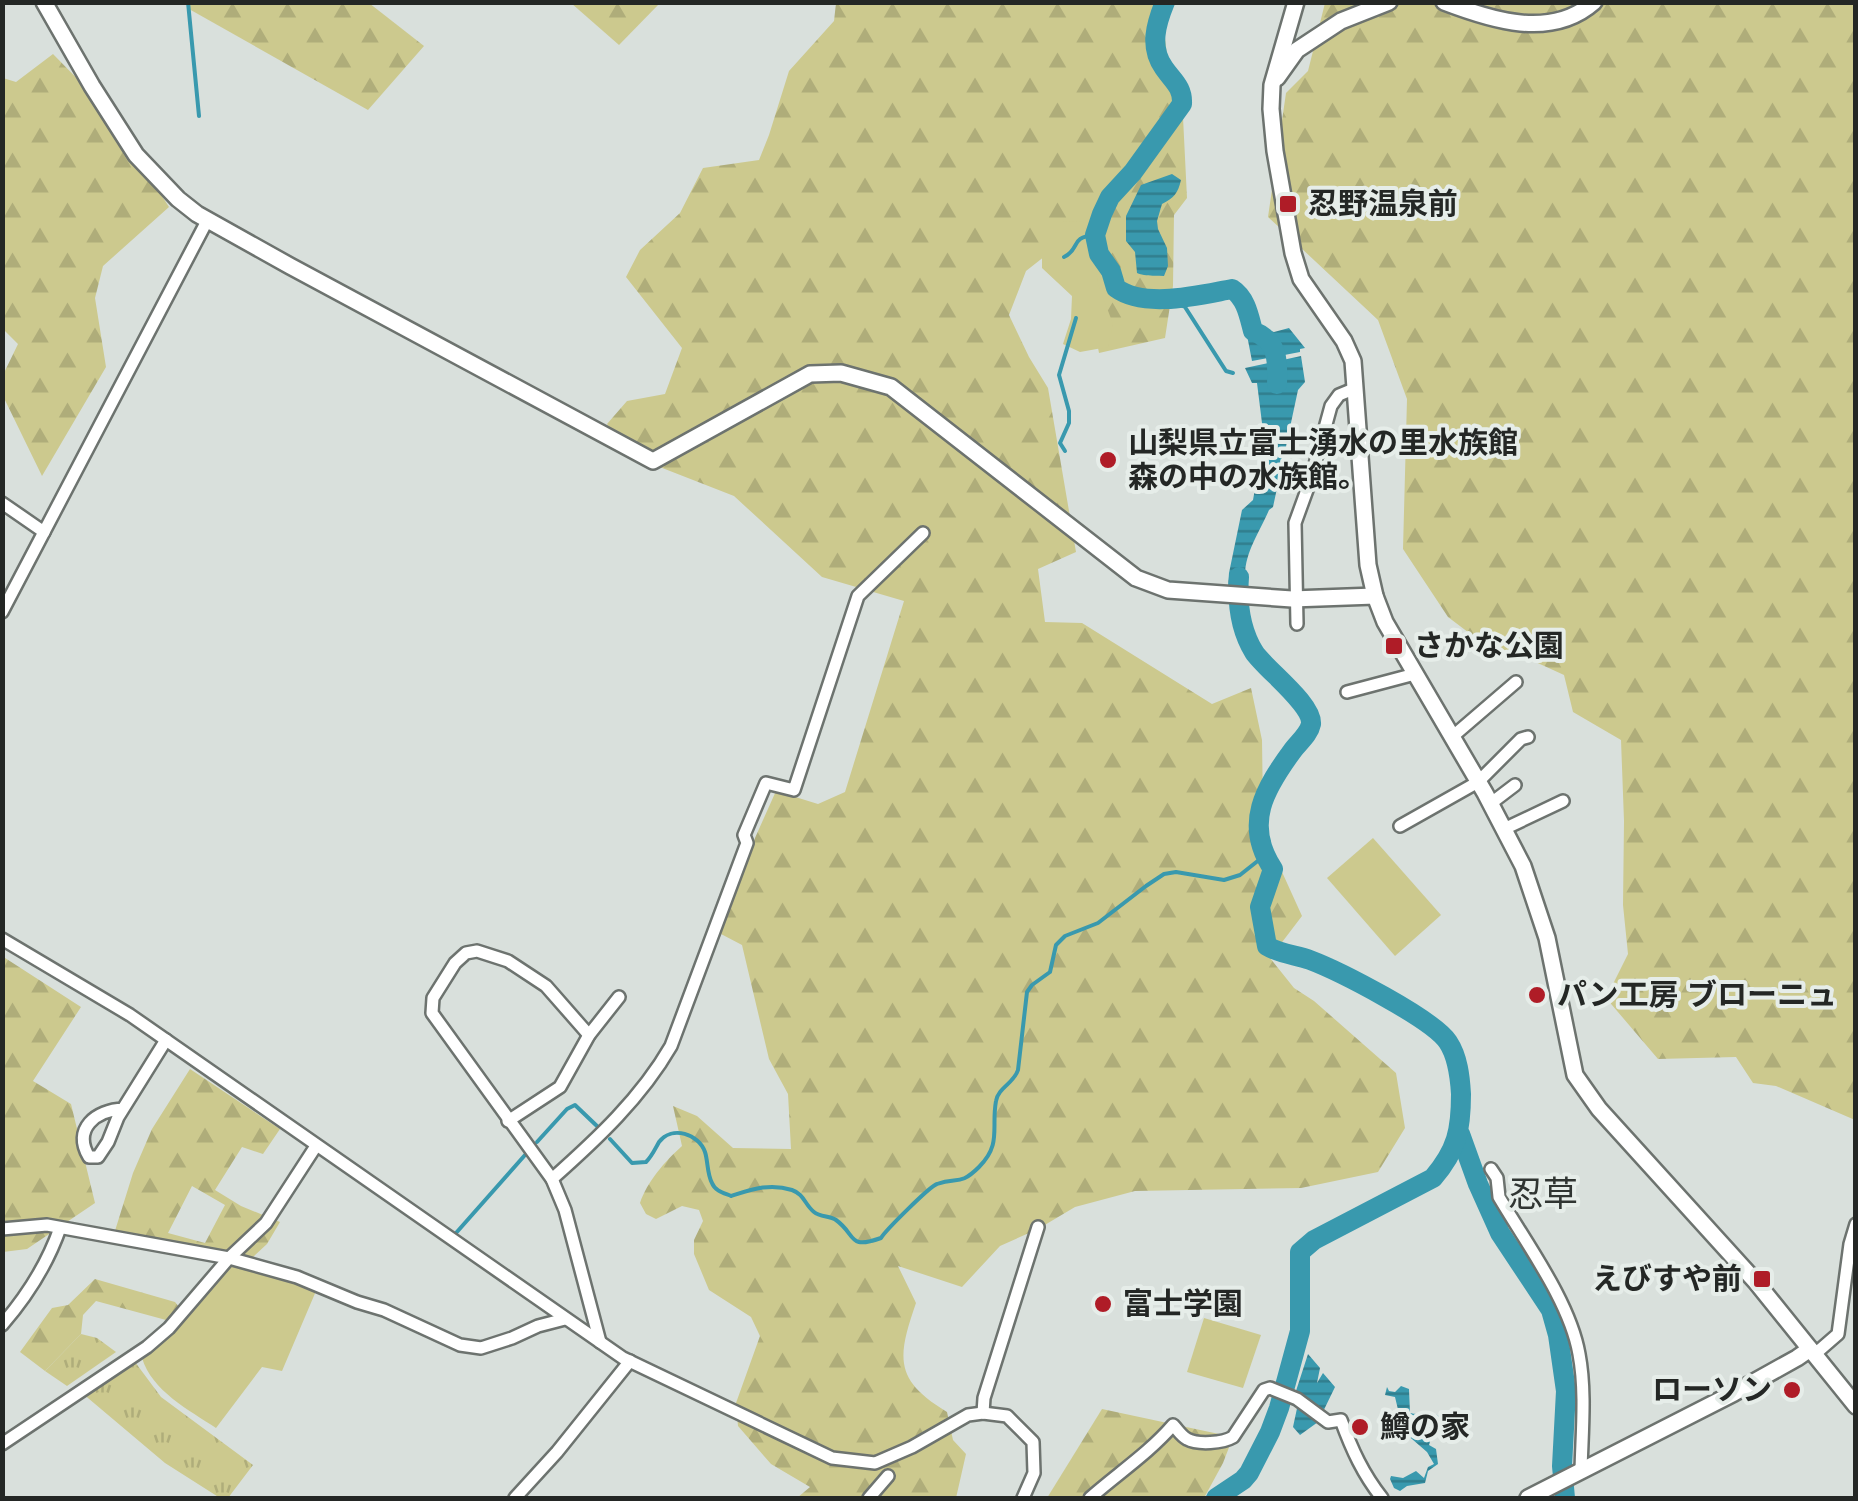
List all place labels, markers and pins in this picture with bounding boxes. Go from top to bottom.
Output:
place label: 忍野温泉前 [1308,186,1458,221]
marker: 忍野温泉前 [1277,193,1299,215]
place label: 山梨県立富士湧水の里水族館 森の中の水族館。 [1128,425,1518,494]
marker: 山梨県立富士湧水の里水族館 森の中の水族館。 [1097,449,1119,471]
place label: さかな公園 [1414,628,1564,663]
marker: さかな公園 [1383,635,1405,657]
place label: パン工房 ブローニュ [1557,977,1837,1012]
marker: パン工房 ブローニュ [1526,984,1548,1006]
place label: えびすや前 [1592,1261,1742,1296]
marker: えびすや前 [1751,1268,1773,1290]
place label: 富士学園 [1123,1286,1243,1321]
marker: 富士学園 [1092,1293,1114,1315]
place label: ローソン [1652,1372,1772,1407]
marker: ローソン [1781,1379,1803,1401]
place label: 鱒の家 [1380,1409,1470,1444]
marker: 鱒の家 [1349,1416,1371,1438]

